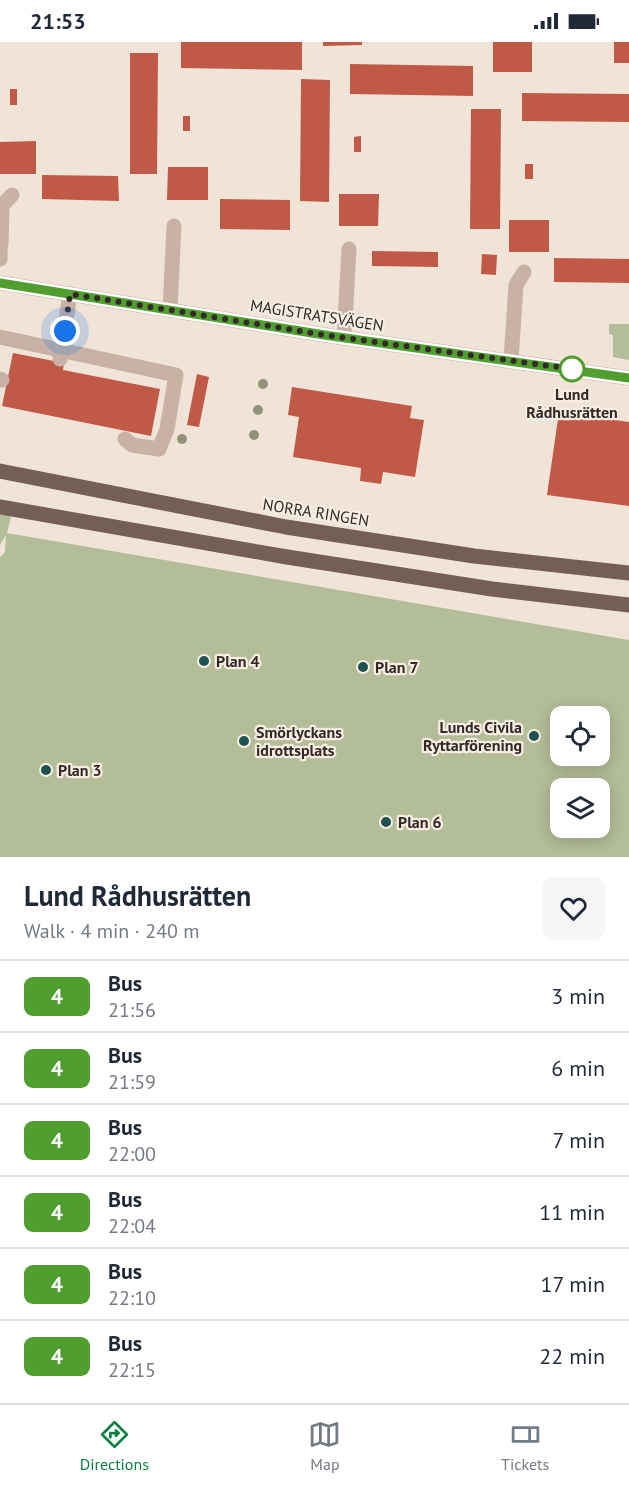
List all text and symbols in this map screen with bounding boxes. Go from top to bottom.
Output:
text: 21:53 [30,7,86,35]
street label: MAGISTRATSVÄGEN [249,295,385,335]
your location [50,316,80,346]
marker: Lund Rådhusrätten [559,356,585,382]
place label: Lund Rådhusrätten [526,384,618,422]
street label: NORRA RINGEN [261,494,371,530]
place label: Plan 4 [216,651,260,671]
marker: Plan 4 [197,654,211,668]
place label: Plan 7 [375,657,419,677]
marker: Plan 7 [356,660,370,674]
map controls [550,706,610,838]
button: locate [550,706,610,766]
place label: Lunds Civila Ryttarförening [423,717,522,755]
place label: Smörlyckans idrottsplats [256,722,342,760]
marker: Lunds Civila Ryttarförening [527,729,541,743]
marker: Smörlyckans idrottsplats [237,734,251,748]
place label: Plan 3 [58,760,102,780]
marker: Plan 3 [39,763,53,777]
button: layers [550,778,610,838]
place label: Plan 6 [398,812,442,832]
marker: Plan 6 [379,815,393,829]
text: Lund Rådhusrätten [24,877,251,914]
button: heart [542,877,605,940]
text: Walk · 4 min · 240 m [24,918,200,944]
text: Bus [108,969,142,997]
text: 3 min [551,982,605,1010]
text: 4 [51,983,63,1010]
text: 21:56 [108,997,156,1023]
text: Bus [108,1041,142,1069]
text: 6 min [551,1054,605,1082]
text: 4 [51,1055,63,1082]
text: 21:59 [108,1069,156,1095]
text: Bus [108,1113,142,1141]
text: 7 min [553,1126,605,1154]
text: 4 [51,1127,63,1154]
text: 22:00 [108,1141,156,1167]
text: Bus [108,1185,142,1213]
text: 11 min [539,1198,605,1226]
text: 4 [51,1199,63,1226]
text: 22:04 [108,1213,156,1239]
text: Bus [108,1257,142,1285]
text: 17 min [541,1270,605,1298]
text: 4 [51,1271,63,1298]
text: 22:10 [108,1285,156,1311]
text: Bus [108,1329,142,1357]
text: 22 min [539,1342,605,1370]
text: 4 [51,1343,63,1370]
text: 22:15 [108,1357,156,1383]
tab: Directions [80,1418,149,1474]
tab: Map [308,1418,341,1474]
tab: Tickets [501,1418,549,1474]

